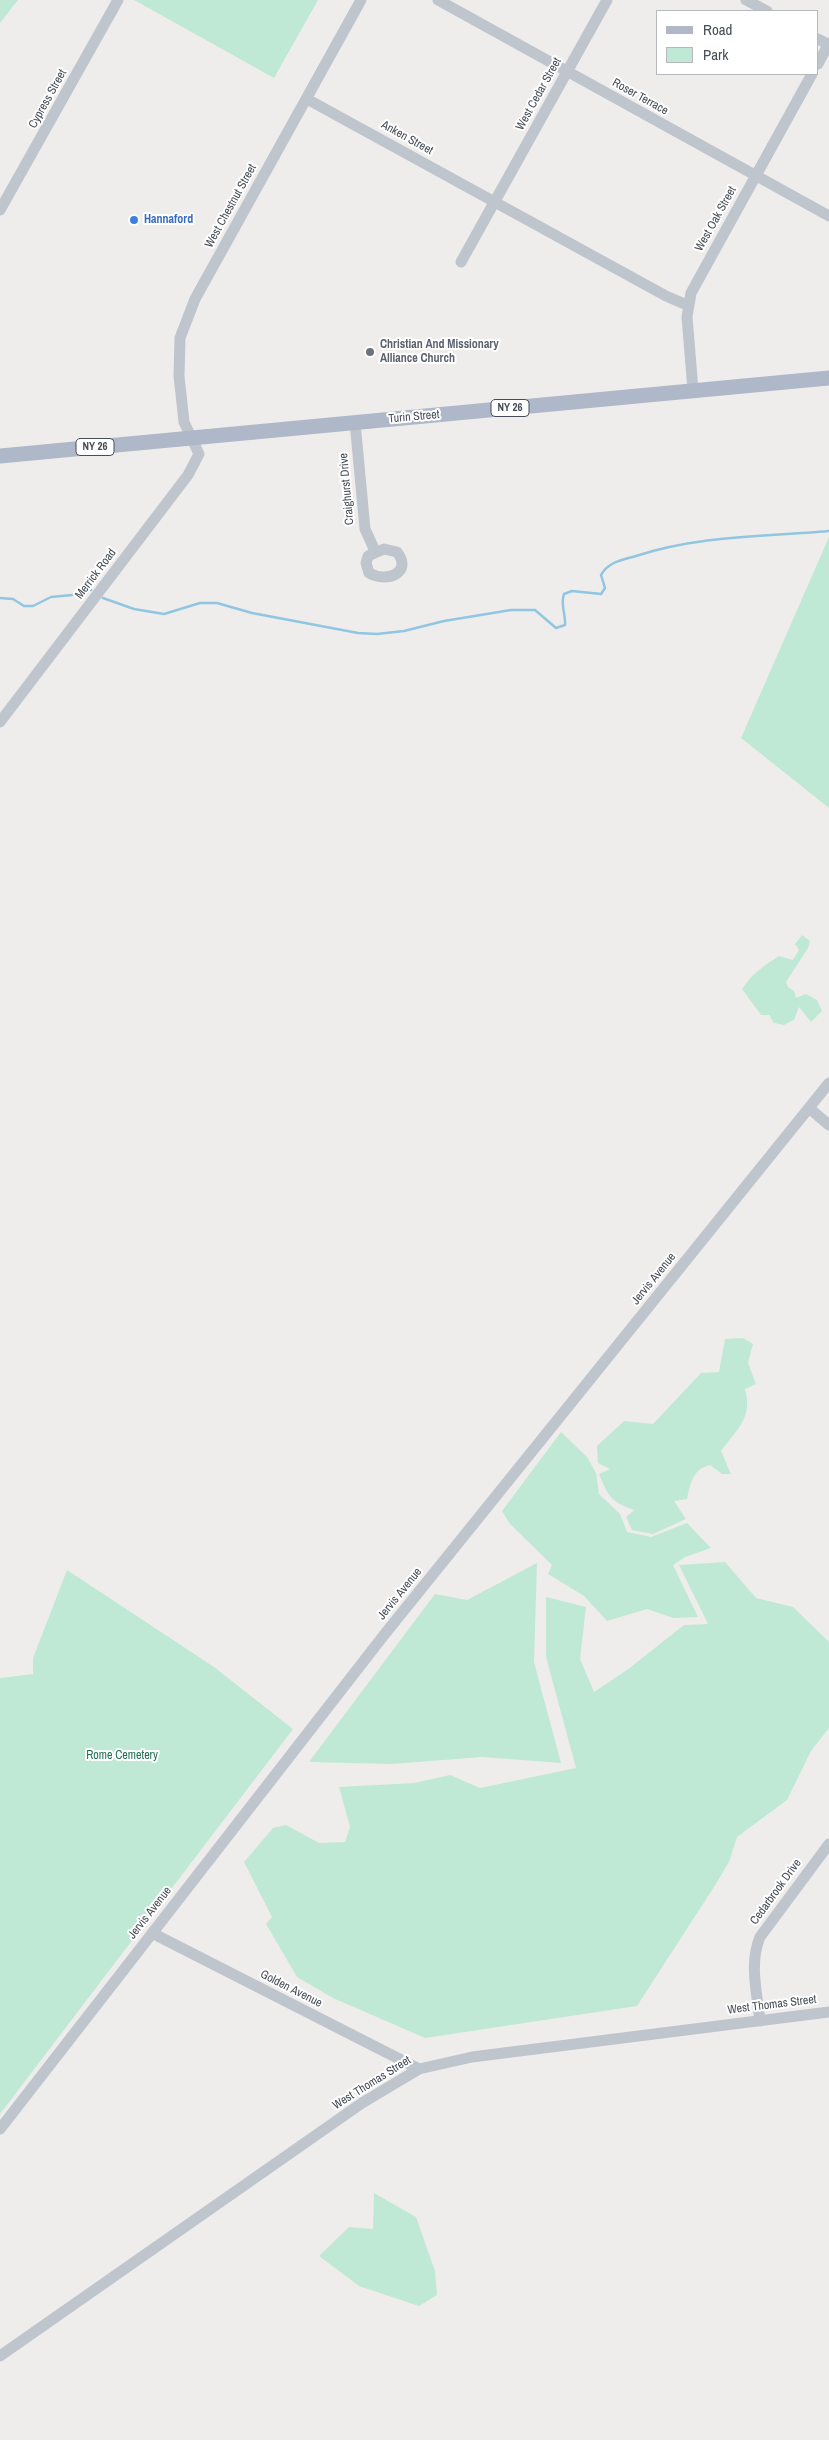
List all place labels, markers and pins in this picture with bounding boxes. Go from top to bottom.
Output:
place label: Hannaford [144,213,193,227]
marker: Hannaford [128,214,140,226]
place label: Christian And Missionary Alliance Church [380,338,499,366]
marker: Christian And Missionary Alliance Church [364,346,376,358]

